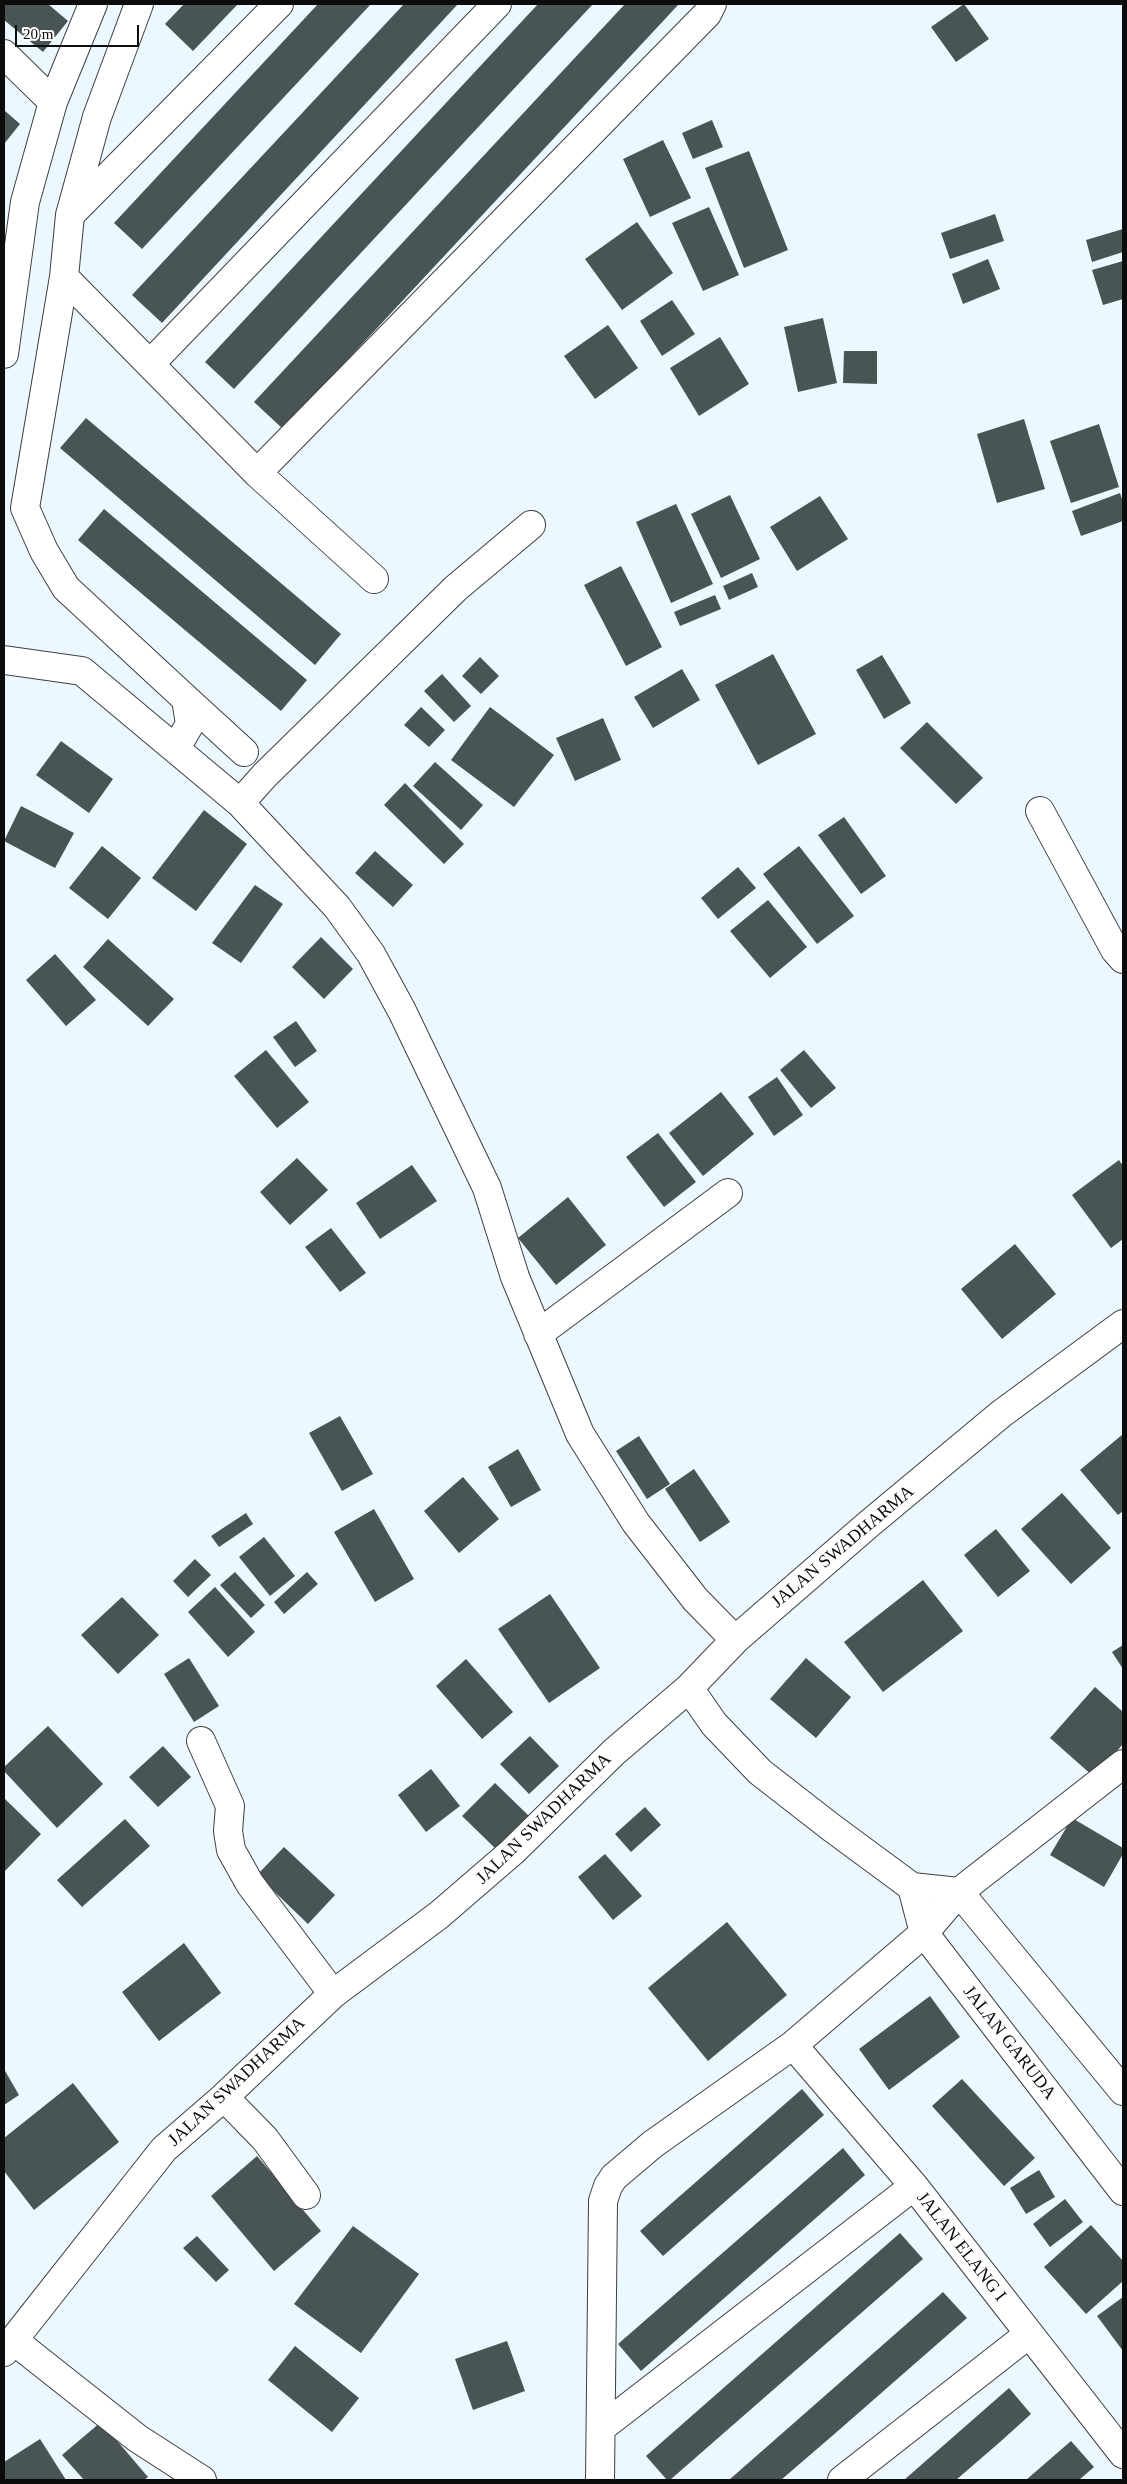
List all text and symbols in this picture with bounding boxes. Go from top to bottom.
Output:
scale bar [18,15,141,47]
text: 20 m [23,26,53,42]
street label: JALAN SWADHARMA [767,1481,919,1613]
street label: JALAN SWADHARMA [472,1749,616,1889]
street label: JALAN GARUDA [958,1982,1060,2104]
street label: JALAN SWADHARMA [164,2013,310,2151]
street label: JALAN ELANG I [912,2188,1010,2306]

